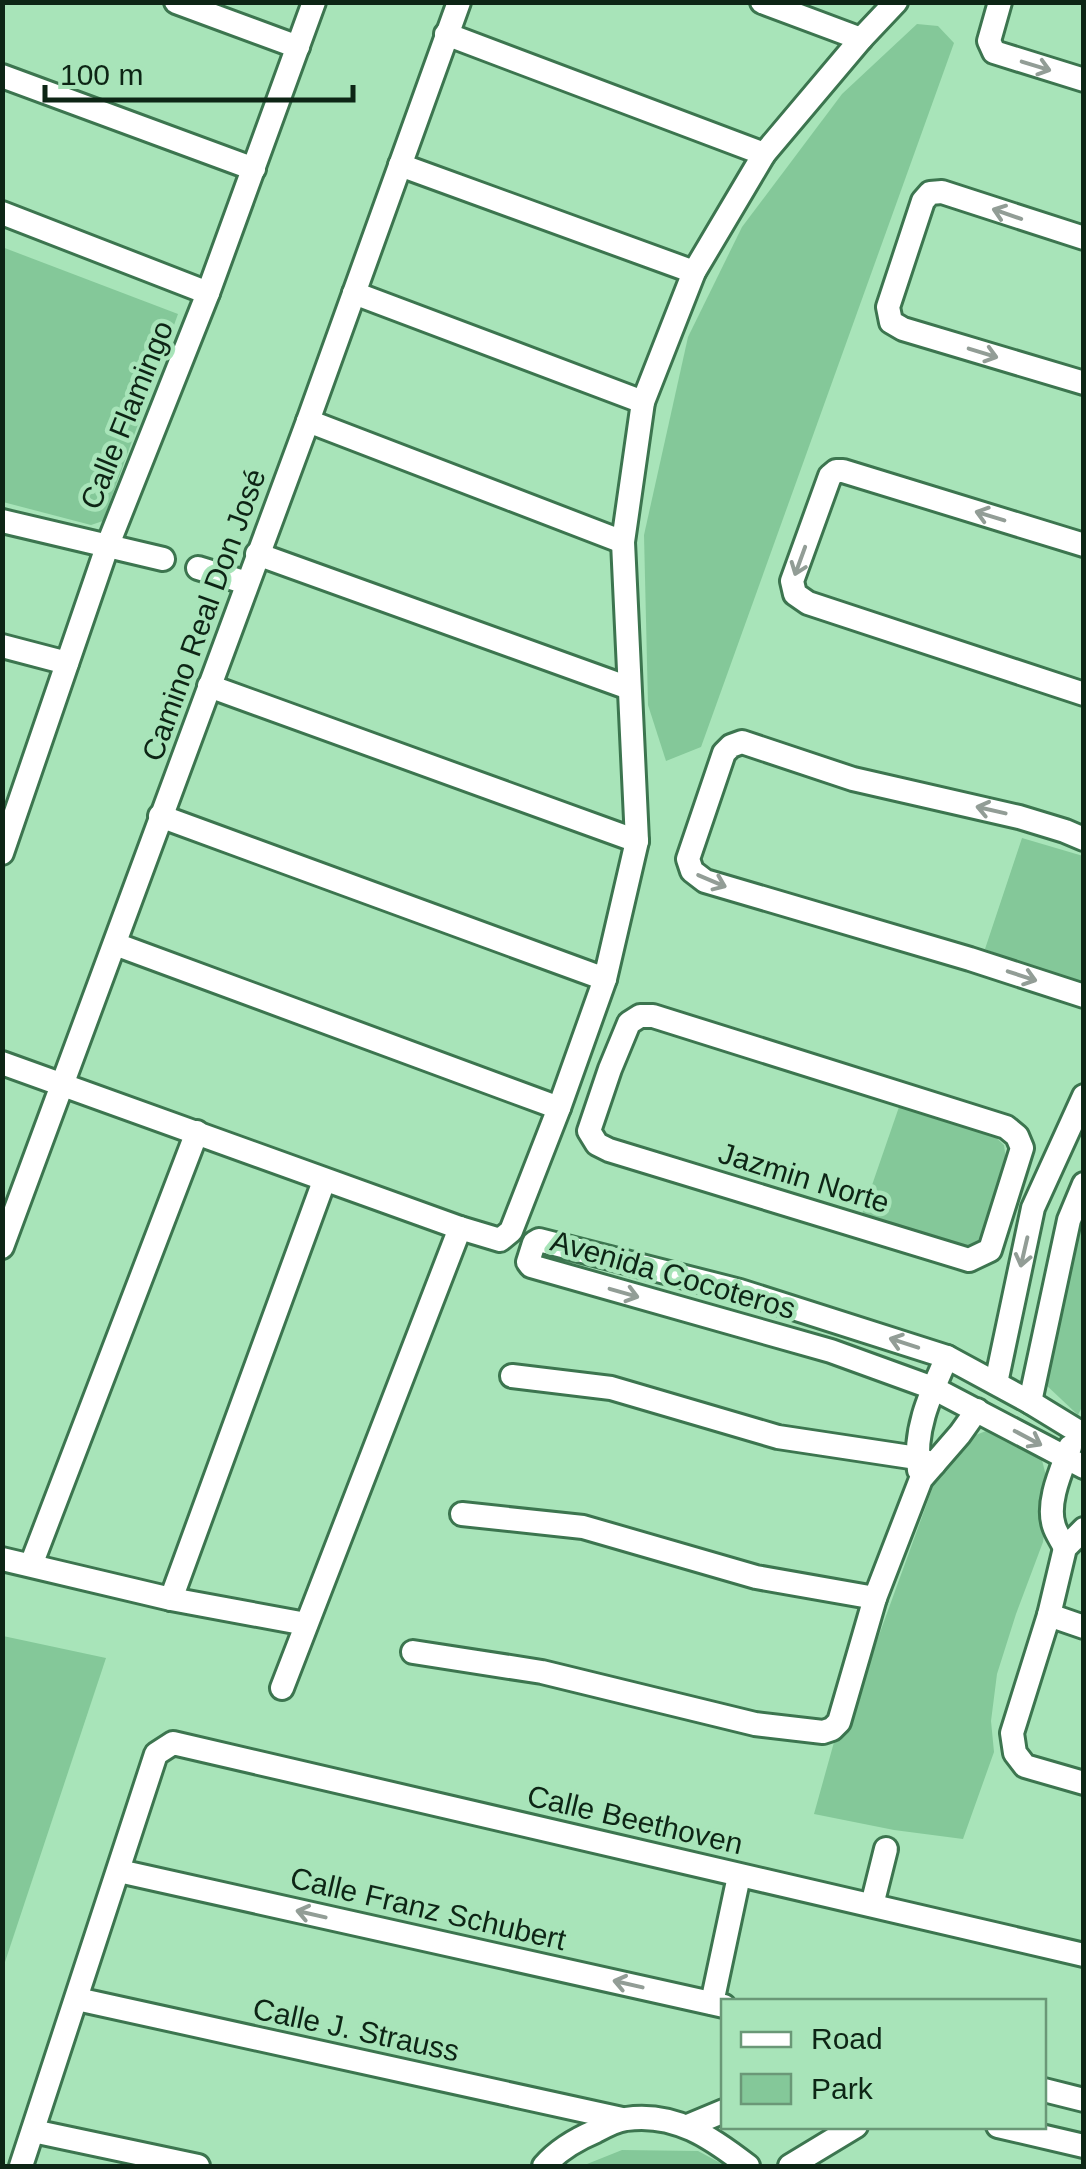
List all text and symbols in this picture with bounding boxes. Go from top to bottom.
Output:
scale bar [45,40,352,102]
text: 100 m [60,58,143,91]
one-way arrow [1020,58,1052,76]
one-way arrow [992,204,1023,222]
street label: Calle Flamingo [74,316,179,514]
one-way arrow [967,345,998,363]
street label: Camino Real Don José [135,464,272,765]
one-way arrow [975,506,1007,524]
one-way arrow [790,544,808,575]
one-way arrow [976,800,1008,818]
one-way arrow [696,873,726,891]
one-way arrow [1006,968,1037,986]
street label: Jazmin Norte [715,1136,893,1219]
street label: Avenida Cocoteros [547,1224,799,1325]
one-way arrow [1013,1235,1032,1267]
one-way arrow [608,1285,639,1303]
one-way arrow [889,1333,921,1351]
one-way arrow [1012,1428,1042,1448]
street label: Calle Beethoven [524,1779,746,1860]
street label: Calle Franz Schubert [287,1861,570,1956]
one-way arrow [296,1903,328,1922]
one-way arrow [613,1974,645,1992]
street label: Calle J. Strauss [250,1992,462,2067]
legend [721,1999,1046,2129]
text: Road [811,2022,883,2055]
text: Park [811,2072,874,2105]

